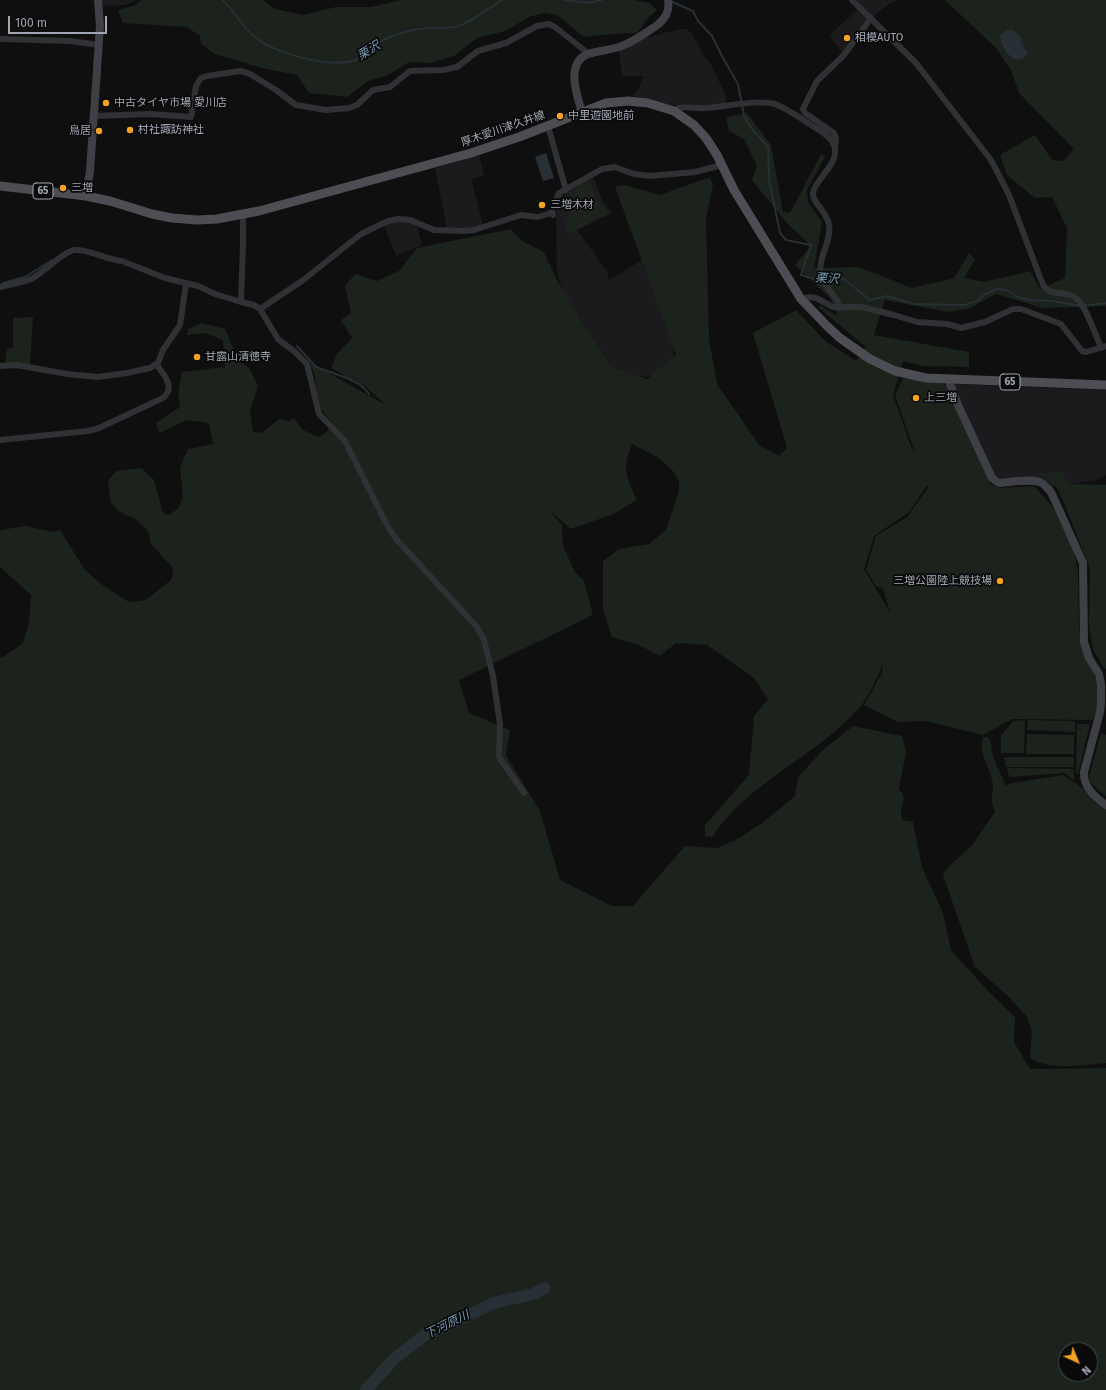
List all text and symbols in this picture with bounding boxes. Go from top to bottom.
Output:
scale bar [10,8,109,34]
text: 100 m [15,16,47,30]
place label: 相模AUTO [855,31,903,45]
marker: 相模AUTO [842,33,852,43]
water label: 栗沢 [355,39,383,63]
place label: 中古タイヤ市場 愛川店 [114,96,227,110]
marker: 中古タイヤ市場 愛川店 [101,98,111,108]
street label: 厚木愛川津久井線 [459,108,547,150]
place label: 中里遊園地前 [568,109,634,123]
marker: 中里遊園地前 [555,111,565,121]
place label: 村社諏訪神社 [138,123,204,137]
place label: 鳥居 [69,124,91,138]
marker: 村社諏訪神社 [125,125,135,135]
marker: 鳥居 [94,126,104,136]
place label: 三増 [71,181,93,195]
road number: 65 [33,183,53,199]
marker: 三増 [58,183,68,193]
place label: 三増木材 [550,198,594,212]
marker: 三増木材 [537,200,547,210]
water label: 栗沢 [815,271,839,287]
place label: 甘露山清徳寺 [205,350,271,364]
marker: 甘露山清徳寺 [192,352,202,362]
road number: 65 [1000,374,1020,390]
place label: 上三増 [924,391,957,405]
marker: 上三増 [911,393,921,403]
place label: 三増公園陸上競技場 [893,574,992,588]
marker: 三増公園陸上競技場 [995,576,1005,586]
water label: 下河原川 [422,1308,472,1342]
north arrow [1058,1342,1098,1382]
text: N [1079,1363,1093,1377]

